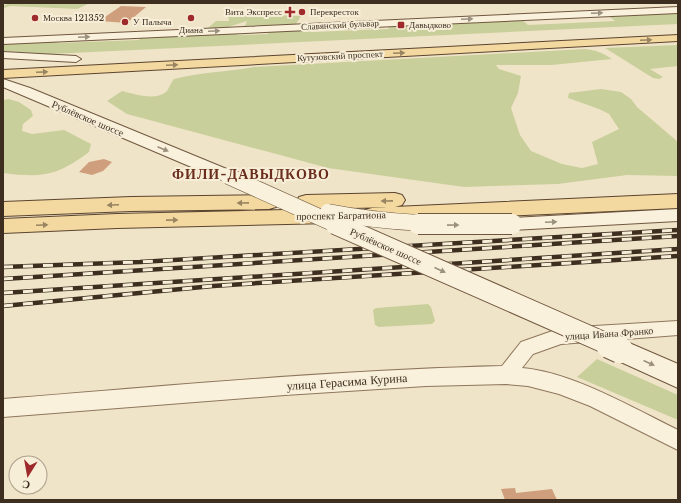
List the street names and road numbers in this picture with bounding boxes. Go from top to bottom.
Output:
street label: Славянский бульвар [301,17,380,32]
street label: Кутузовский проспект [297,48,383,63]
street label: Рублёвское шоссе [50,97,126,140]
street label: проспект Багратиона [296,208,387,223]
street label: Рублёвское шоссе [348,225,424,268]
street label: улица Ивана Франко [564,324,654,343]
street label: улица Герасима Курина [286,370,409,393]

